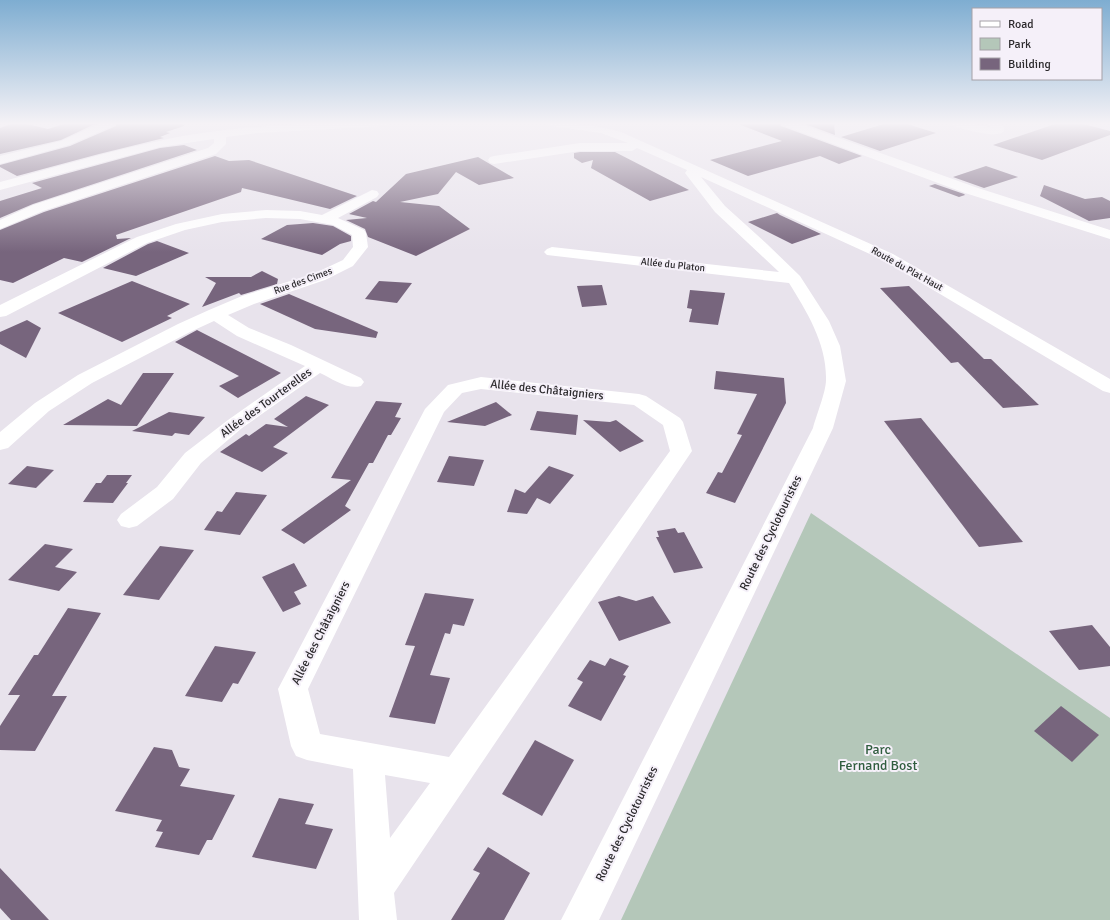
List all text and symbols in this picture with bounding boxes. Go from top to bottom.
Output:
legend [972,8,1102,80]
text: Road [1008,17,1034,32]
text: Park [1008,37,1031,52]
text: Building [1008,57,1051,72]
street label: Route du Plat Haut [869,244,945,294]
street label: Allée du Platon [640,256,706,274]
street label: Rue des Cimes [272,265,334,297]
street label: Allée des Tourterelles [217,365,315,441]
street label: Allée des Châtaigniers [490,377,604,403]
street label: Route des Cyclotouristes [737,473,805,593]
street label: Allée des Châtaigniers [288,579,354,687]
park label: Parc Fernand Bost [839,741,917,774]
street label: Route des Cyclotouristes [593,764,661,884]

